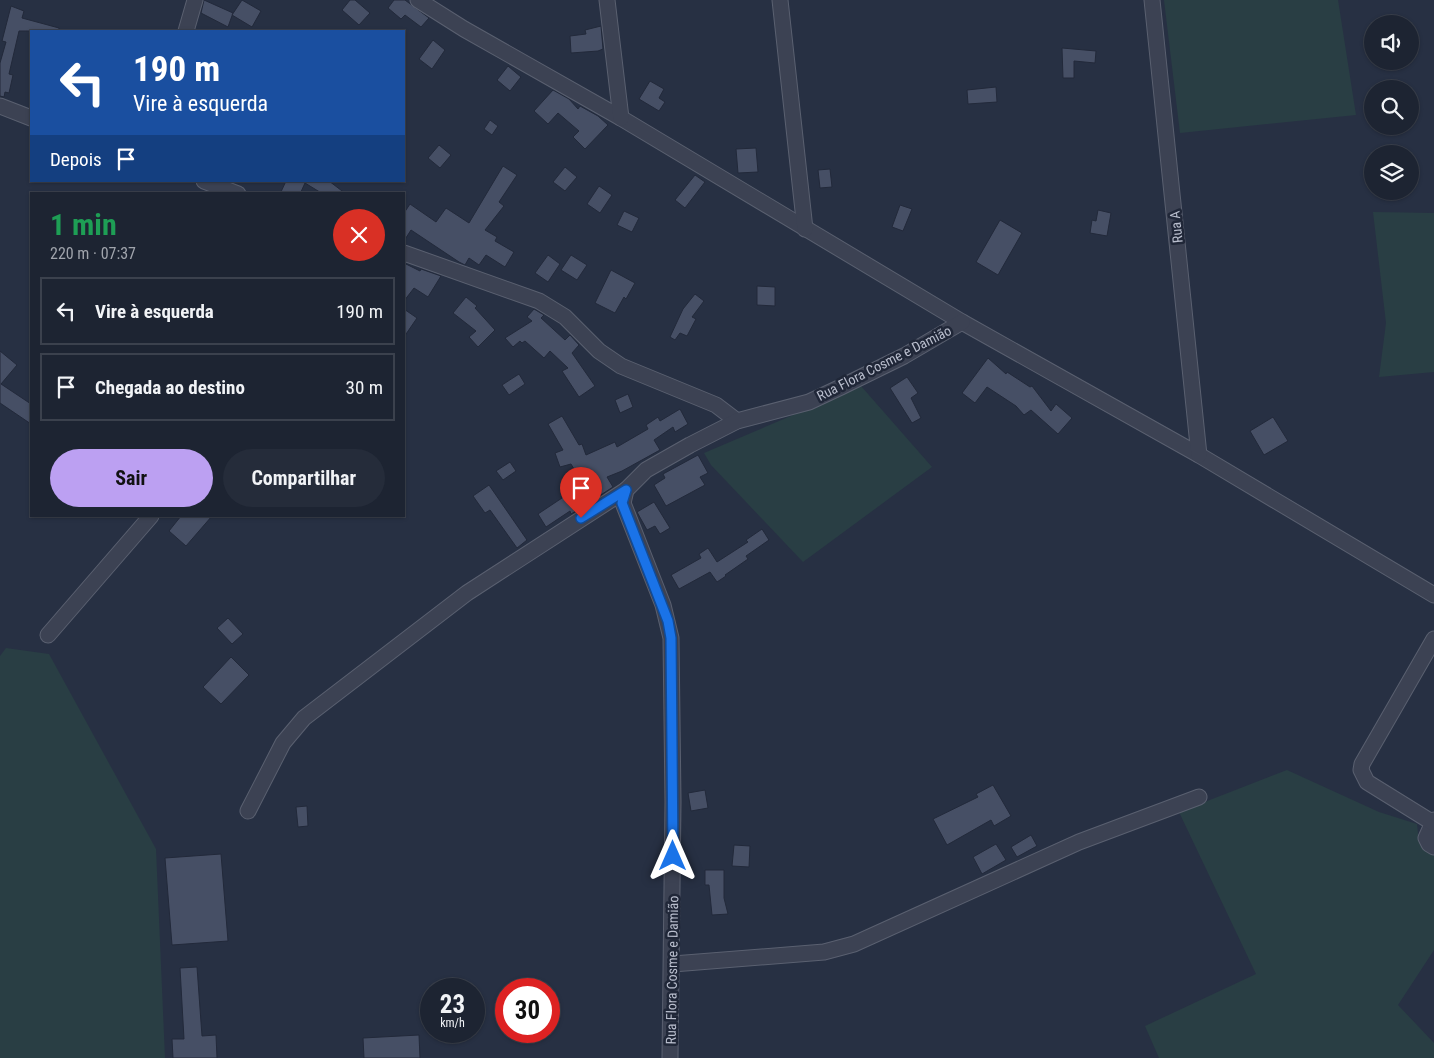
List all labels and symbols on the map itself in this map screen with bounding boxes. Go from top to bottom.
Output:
street label: Rua A [1166,210,1186,244]
street label: Rua Flora Cosme e Damião [814,322,954,404]
pin [560,467,602,518]
position arrow [646,829,698,881]
street label: Rua Flora Cosme e Damião [663,896,681,1044]
speed limit sign: 30 [495,978,560,1043]

